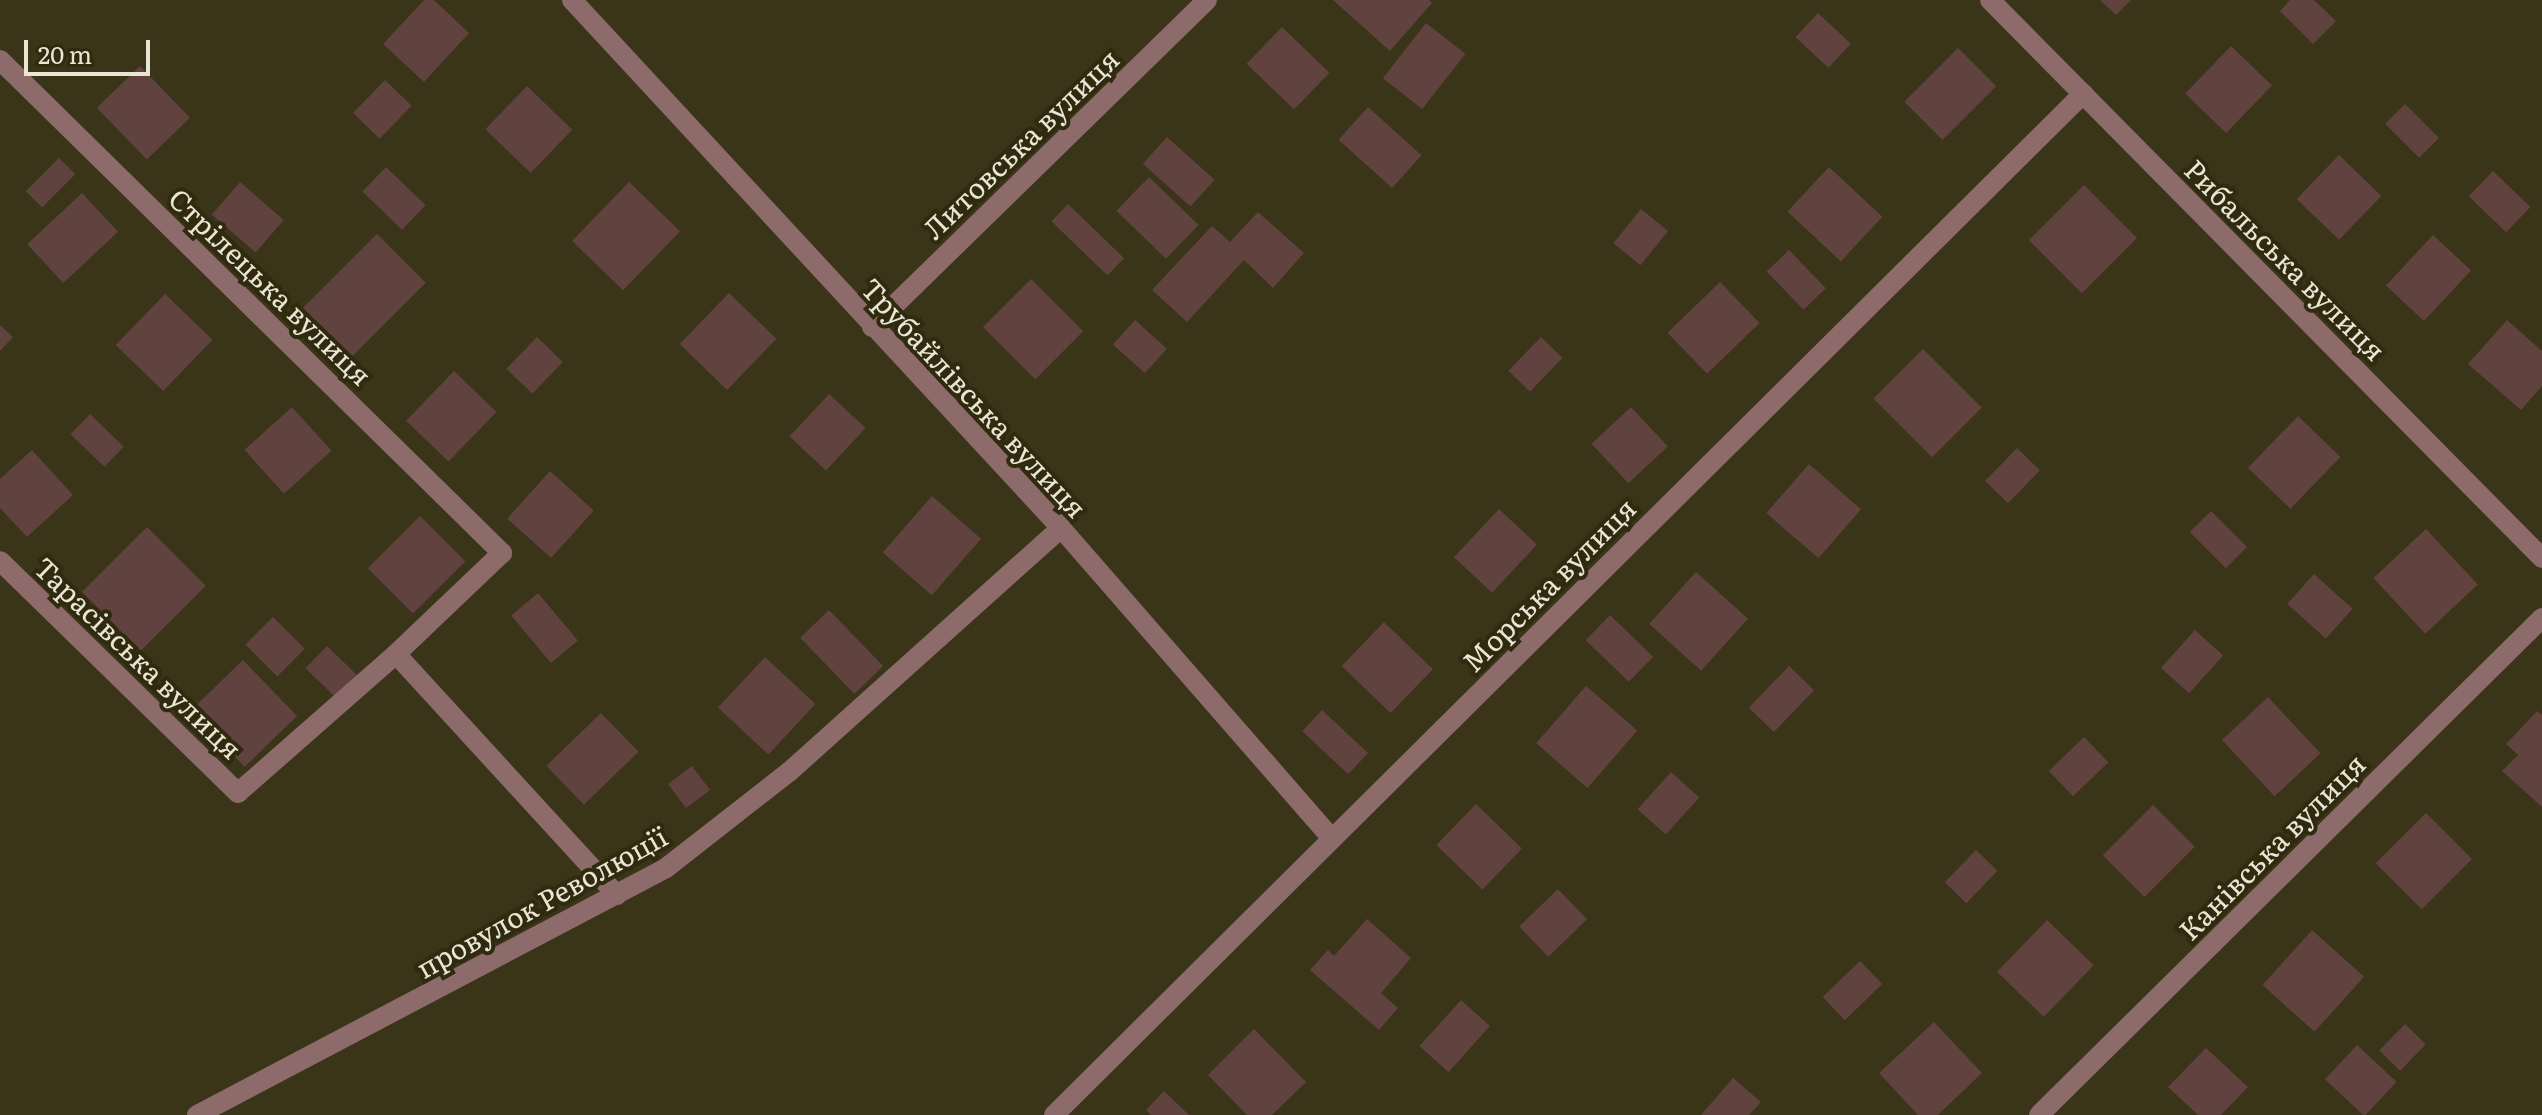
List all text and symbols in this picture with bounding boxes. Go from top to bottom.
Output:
scale bar [28,24,154,74]
text: 20 m [38,36,92,71]
street label: Литовська вулиця [915,41,1125,245]
street label: Рибальська вулиця [2179,152,2393,366]
street label: Стрілецька вулиця [163,181,379,391]
street label: Трубайлівська вулиця [855,270,1095,524]
street label: Морська вулиця [1454,490,1642,678]
street label: Тарасівська вулиця [28,549,250,765]
street label: Канівська вулиця [2171,746,2371,946]
street label: провулок Революції [410,818,672,984]

